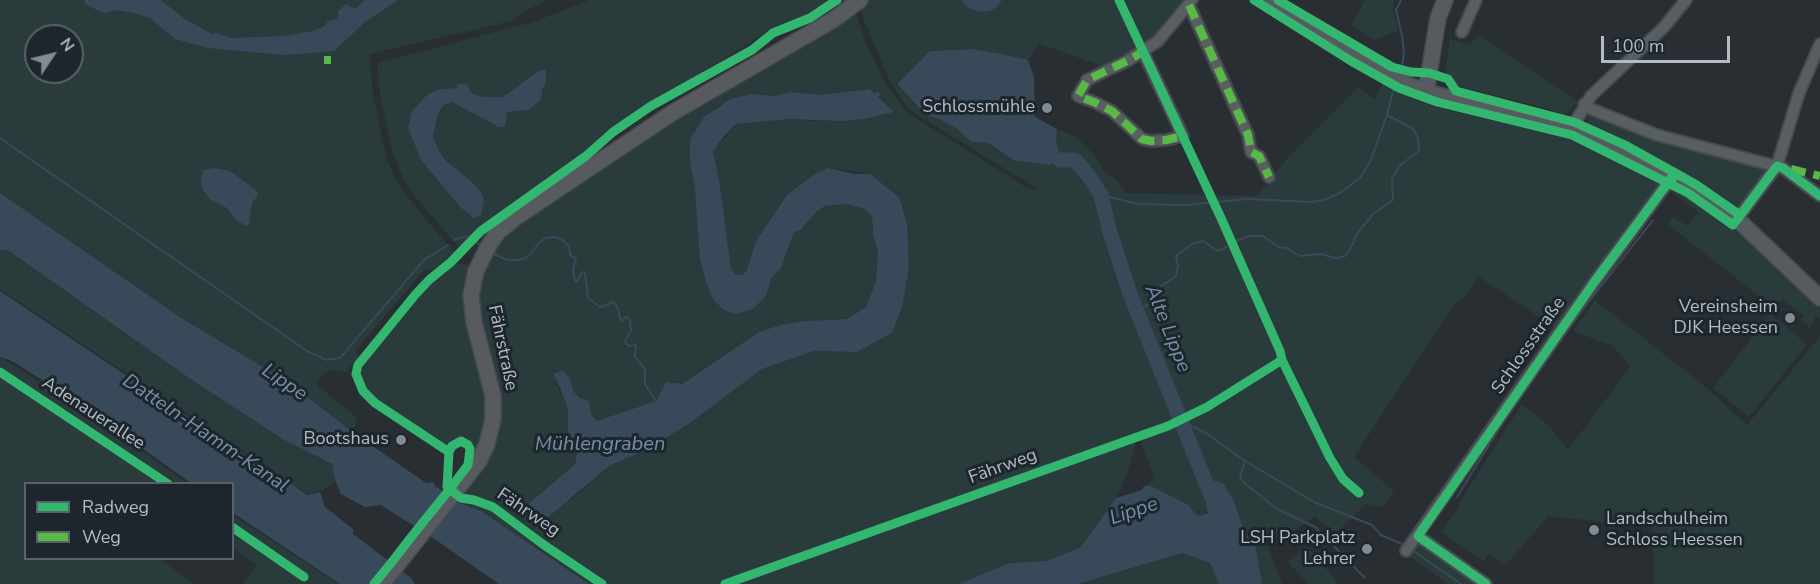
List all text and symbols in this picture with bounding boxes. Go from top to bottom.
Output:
north arrow [24,24,84,84]
scale bar [1604,24,1733,62]
text: N [55,34,80,56]
text: 100 m [1612,34,1664,58]
place label: Schlossmühle [922,97,1035,119]
marker: Schlossmühle [1040,101,1054,115]
water label: Alte Lippe [1139,282,1195,376]
street label: Schlossstraße [1488,293,1570,399]
place label: Vereinsheim DJK Heessen [1674,297,1778,340]
street label: Fährstraße [482,303,522,393]
marker: Vereinsheim DJK Heessen [1783,311,1797,325]
water label: Lippe [257,359,311,407]
water label: Datteln-Hamm-Kanal [117,370,293,498]
street label: Adenauerallee [38,373,148,455]
place label: Bootshaus [303,429,389,451]
marker: Bootshaus [394,433,408,447]
water label: Mühlengraben [535,433,665,457]
street label: Fährweg [966,445,1040,489]
legend [24,482,234,560]
street label: Fährweg [492,484,564,542]
water label: Lippe [1107,493,1161,531]
text: Radweg [82,495,149,519]
place label: Landschulheim Schloss Heessen [1606,509,1743,552]
marker: Landschulheim Schloss Heessen [1587,523,1601,537]
text: Weg [82,525,121,549]
place label: LSH Parkplatz Lehrer [1240,528,1355,570]
marker: LSH Parkplatz Lehrer [1360,542,1374,556]

